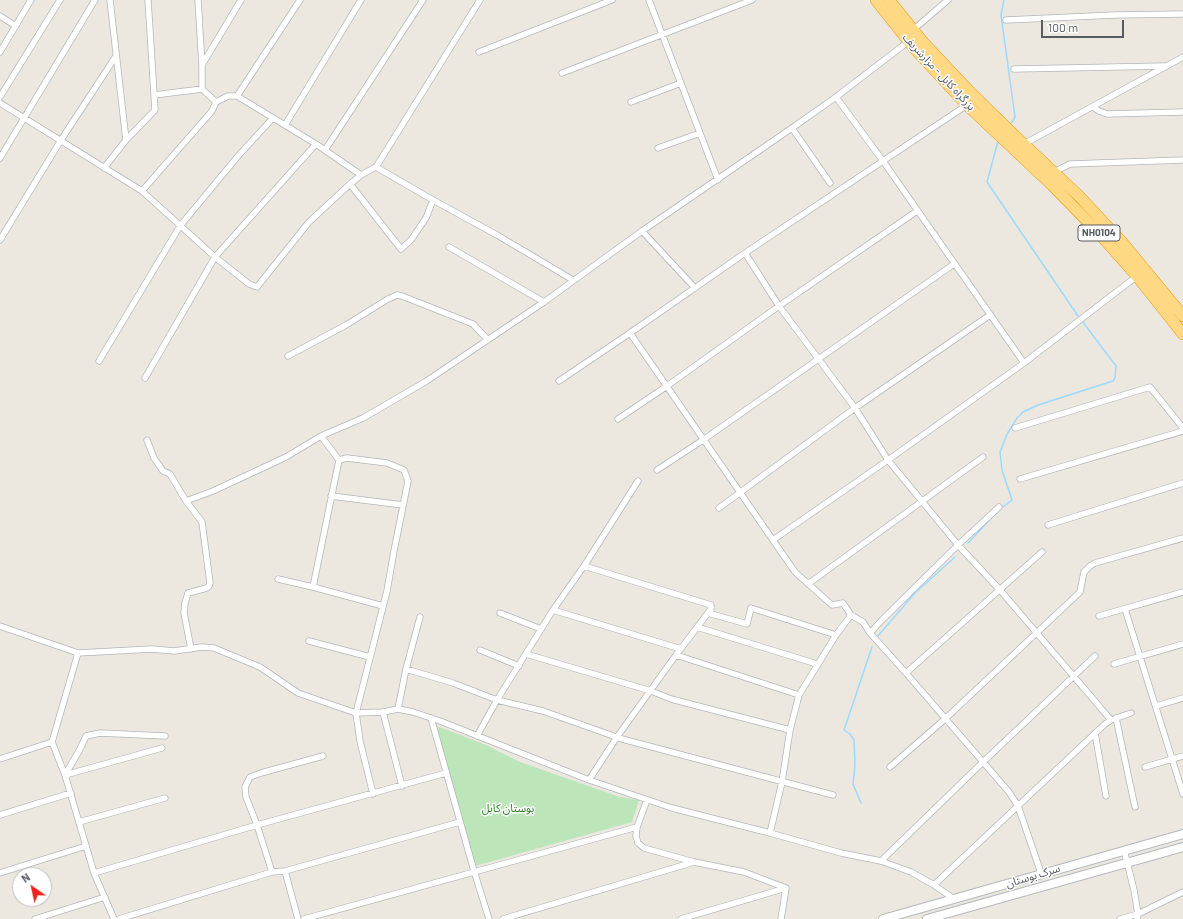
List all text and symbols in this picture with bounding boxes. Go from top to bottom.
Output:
scale bar [1043,12,1126,38]
text: 100 m [1048,20,1078,34]
street label: بزرگراه کابل - مزارشریف [900,31,978,113]
road number: NH0104 [1078,225,1120,241]
park label: بوستان کابل [482,801,534,815]
street label: سرک بوستان [1004,862,1062,890]
north arrow [12,867,52,907]
text: N [19,870,32,885]

